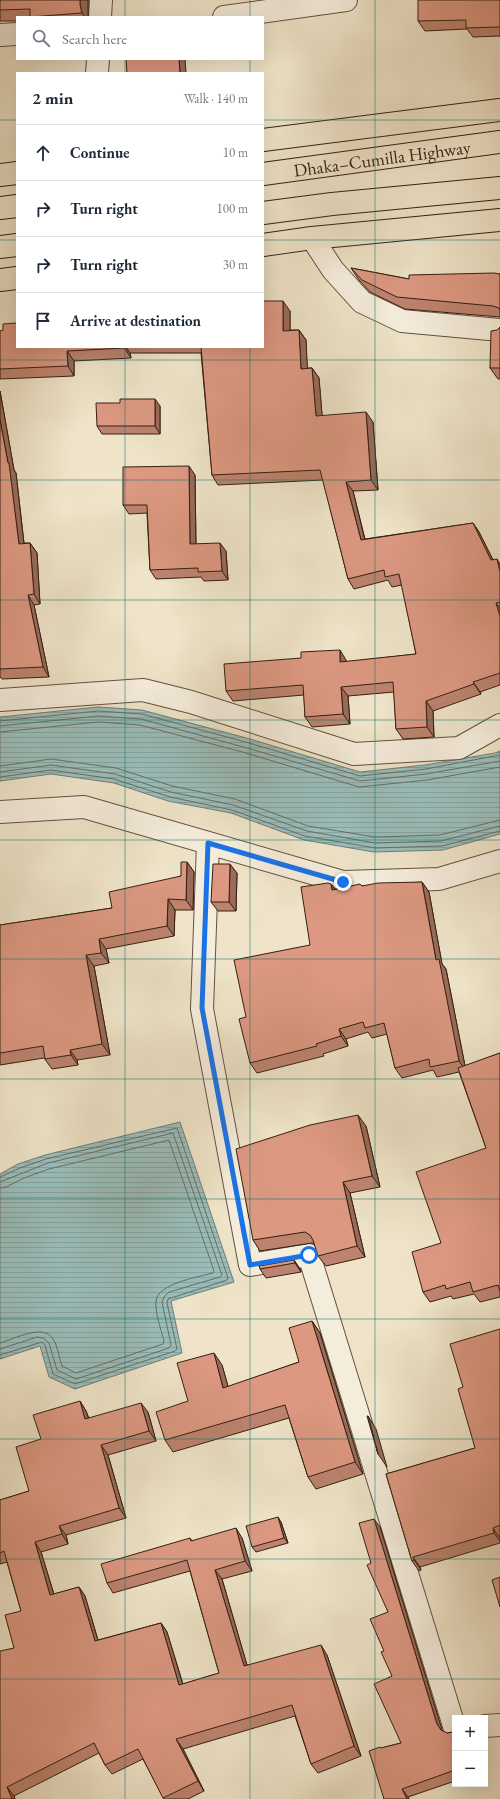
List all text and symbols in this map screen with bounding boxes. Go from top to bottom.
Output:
search box [16,16,264,60]
icon: search [30,27,52,49]
text: Search here [62,29,127,48]
text: 2 min [32,87,73,109]
text: Walk · 140 m [184,90,248,107]
street label: Dhaka–Cumilla Highway [292,135,472,181]
icon: ahead [32,142,54,164]
text: Continue [70,143,130,162]
text: 10 m [223,144,248,161]
icon: right [32,198,54,220]
text: Turn right [70,199,138,218]
text: 100 m [217,200,248,217]
icon: right [32,254,54,276]
text: Turn right [70,255,138,274]
text: 30 m [223,256,248,273]
icon: arrive [32,310,54,332]
text: Arrive at destination [70,311,201,330]
route end [334,873,352,891]
route start [300,1246,318,1264]
map controls [452,1715,488,1787]
button: + [452,1715,488,1751]
button: − [452,1751,488,1787]

